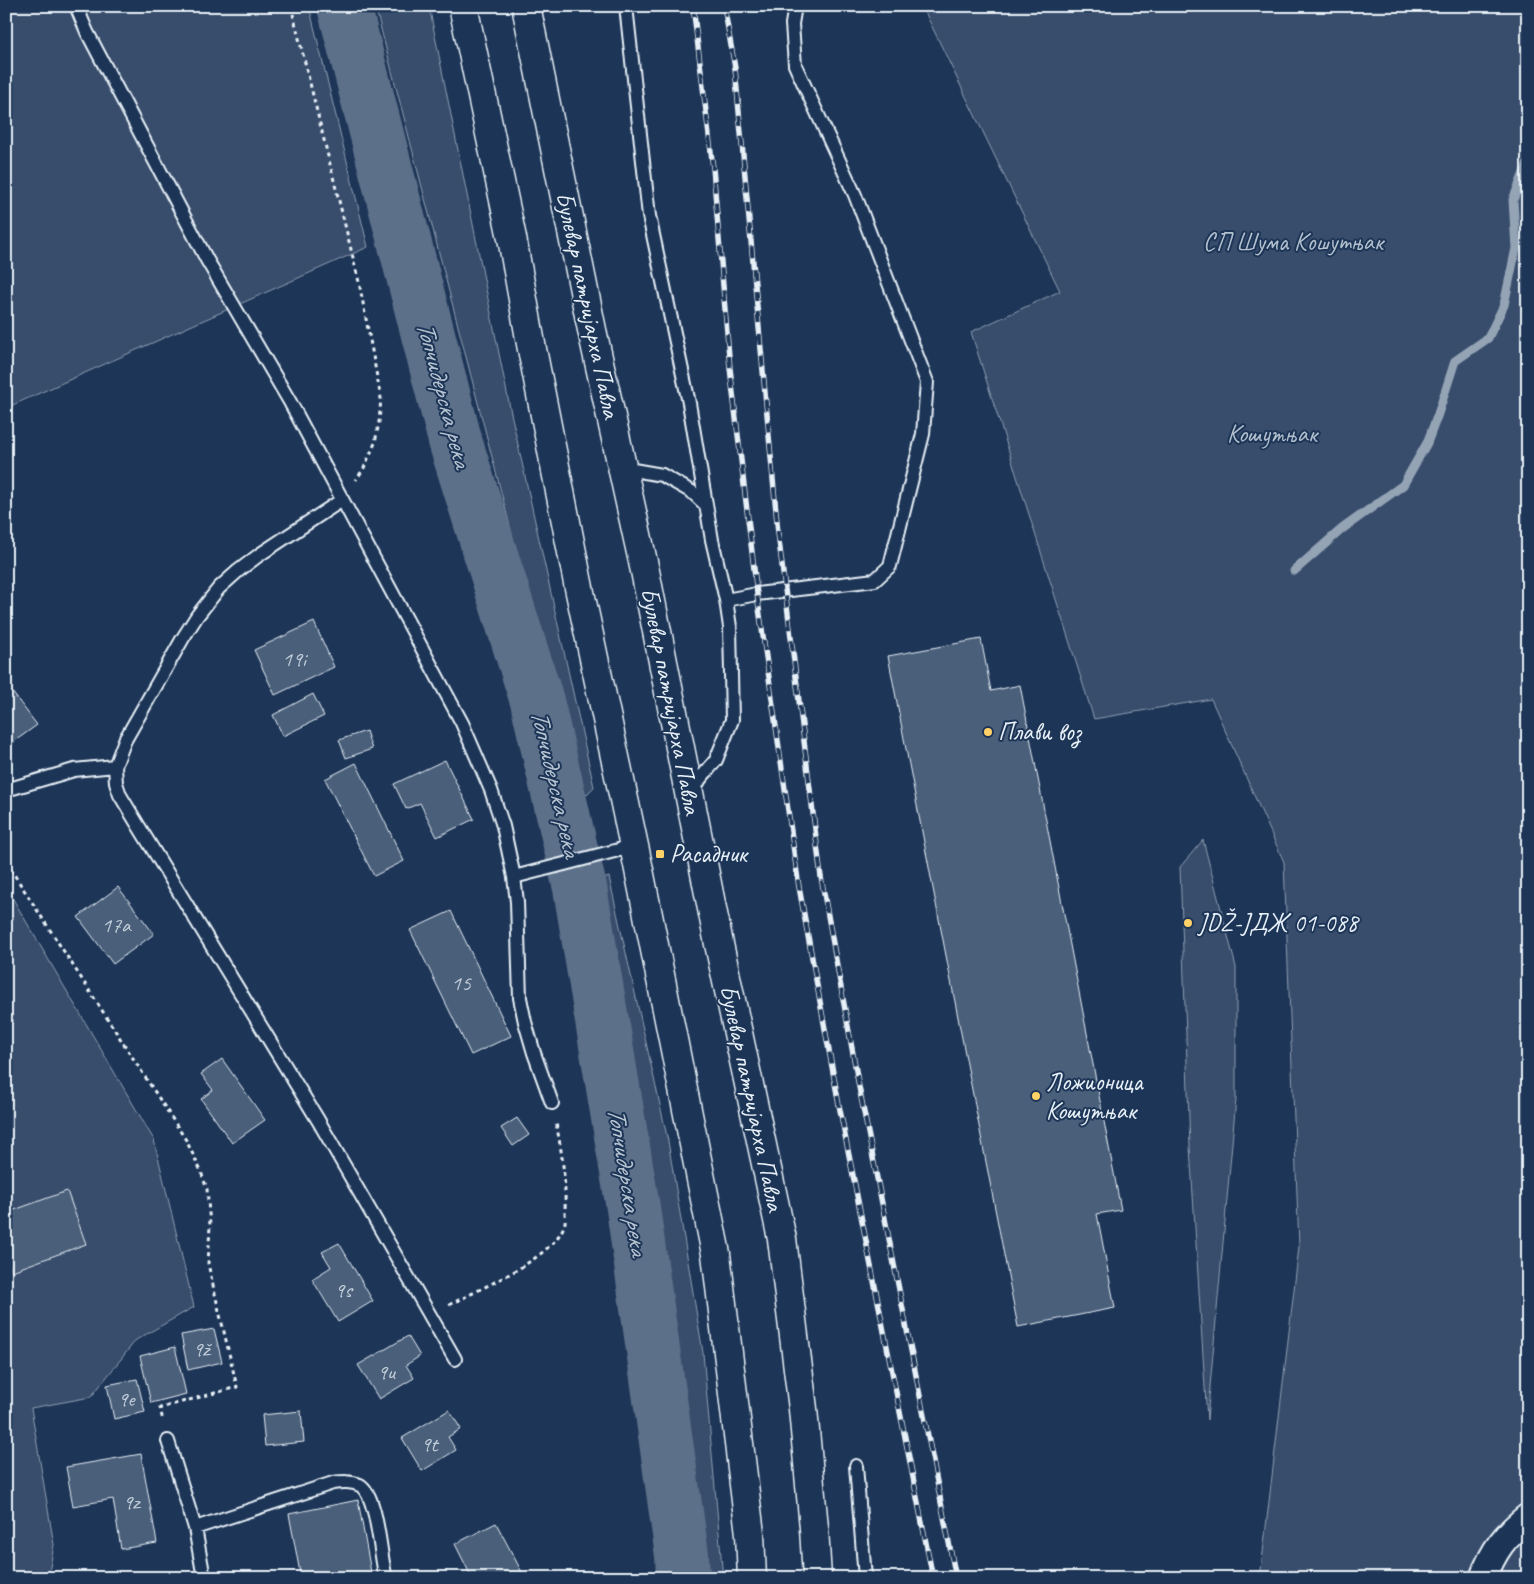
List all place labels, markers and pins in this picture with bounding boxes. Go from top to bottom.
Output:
place label: Плави воз [998,716,1083,749]
marker: Плави воз [982,726,994,738]
place label: Расадник [670,838,750,870]
marker: Расадник [654,848,666,860]
place label: JDŽ-JДЖ 01-088 [1197,907,1361,939]
marker: JDŽ-JДЖ 01-088 [1182,917,1194,929]
place label: Ложионица Кошутњак [1046,1066,1145,1127]
marker: Ложионица Кошутњак [1030,1090,1042,1102]

